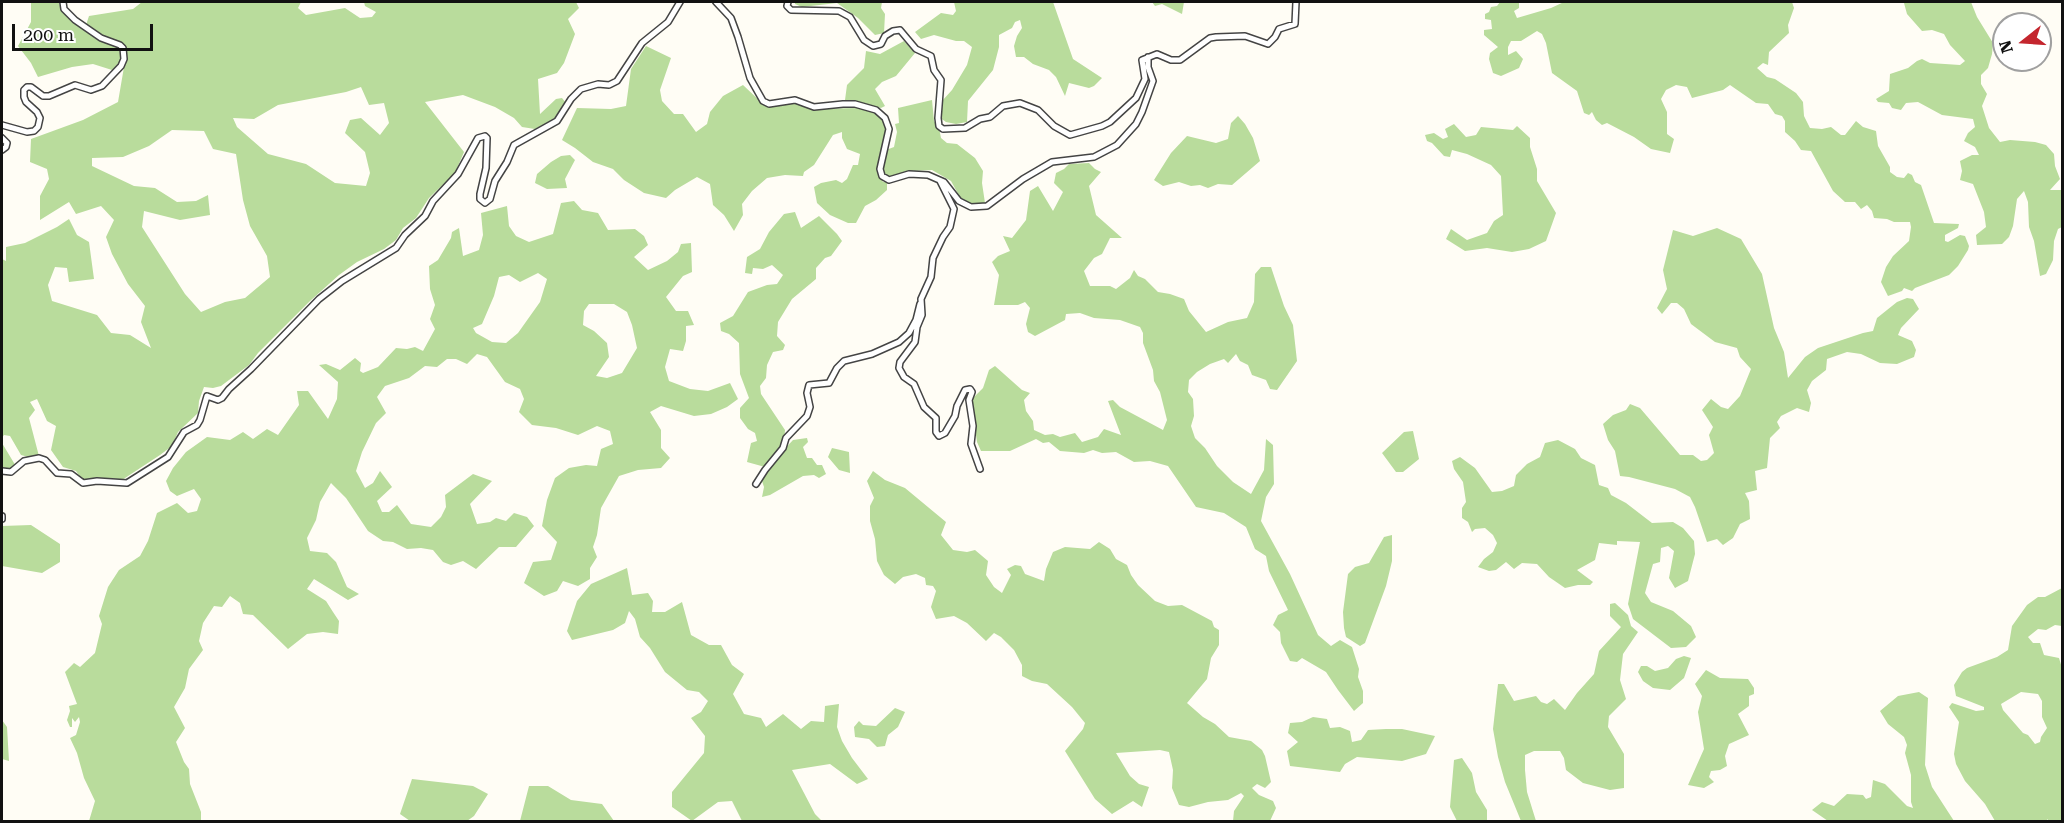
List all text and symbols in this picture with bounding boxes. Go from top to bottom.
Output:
scale bar [15,12,156,50]
north arrow [1992,12,2052,72]
text: 200 m [23,24,74,45]
text: N [1995,38,2017,56]

